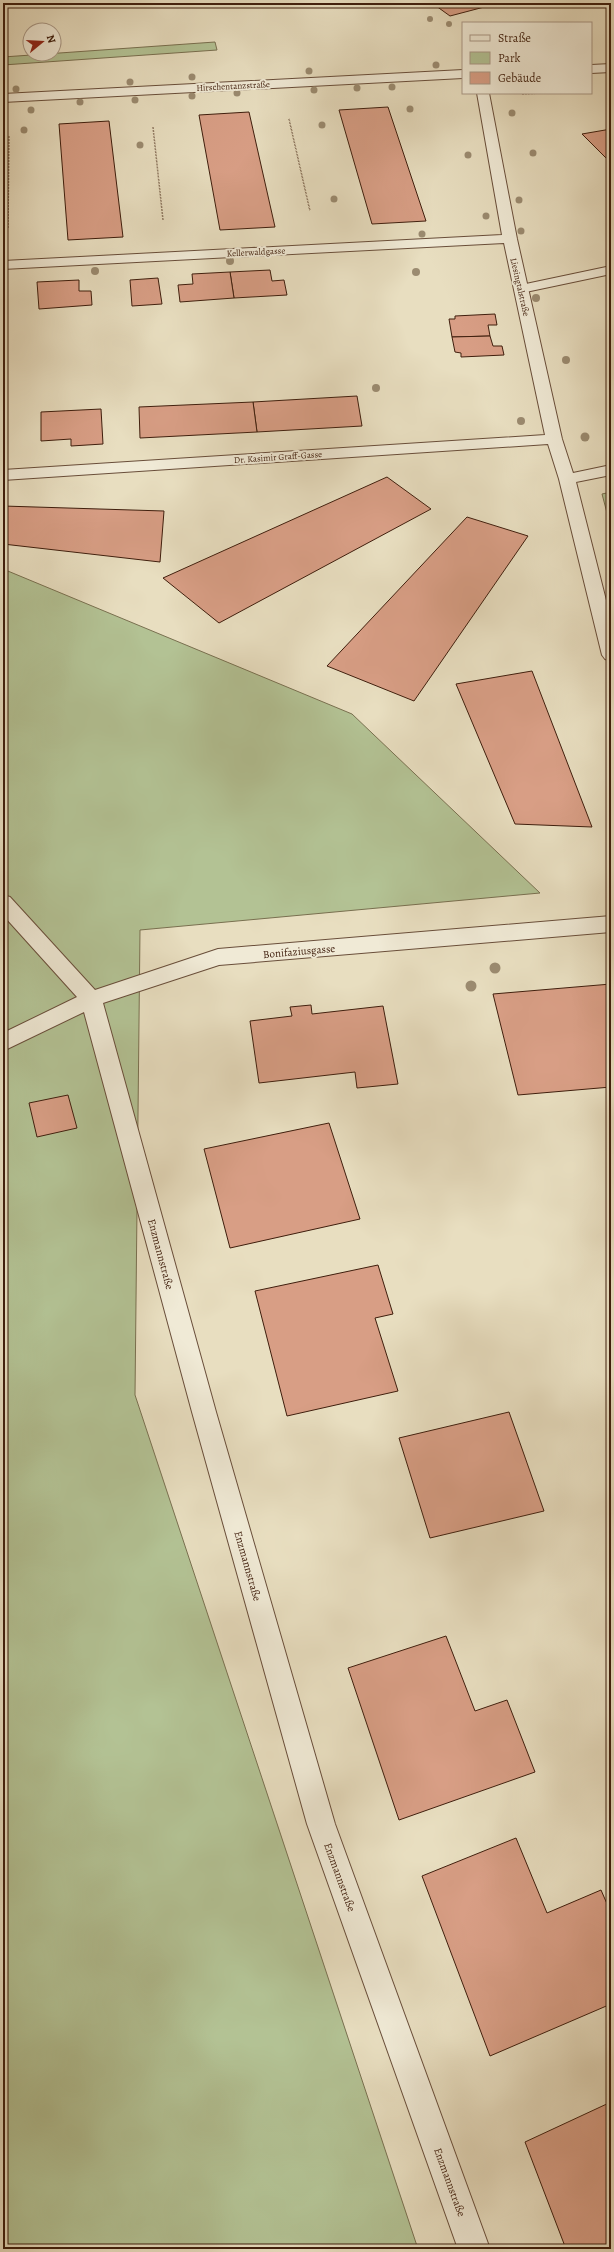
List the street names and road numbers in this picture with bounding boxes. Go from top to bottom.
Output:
street label: Hirschentanzstraße [196,78,270,94]
street label: Kellerwaldgasse [226,244,286,260]
street label: Liesingtalstraße [507,257,533,317]
street label: Dr. Kasimir Graff-Gasse [233,448,323,466]
street label: Bonifaziusgasse [262,941,336,962]
street label: Enzmannstraße [144,1217,177,1291]
street label: Enzmannstraße [230,1529,265,1603]
street label: Enzmannstraße [320,1841,359,1914]
street label: Enzmannstraße [430,2146,469,2219]

